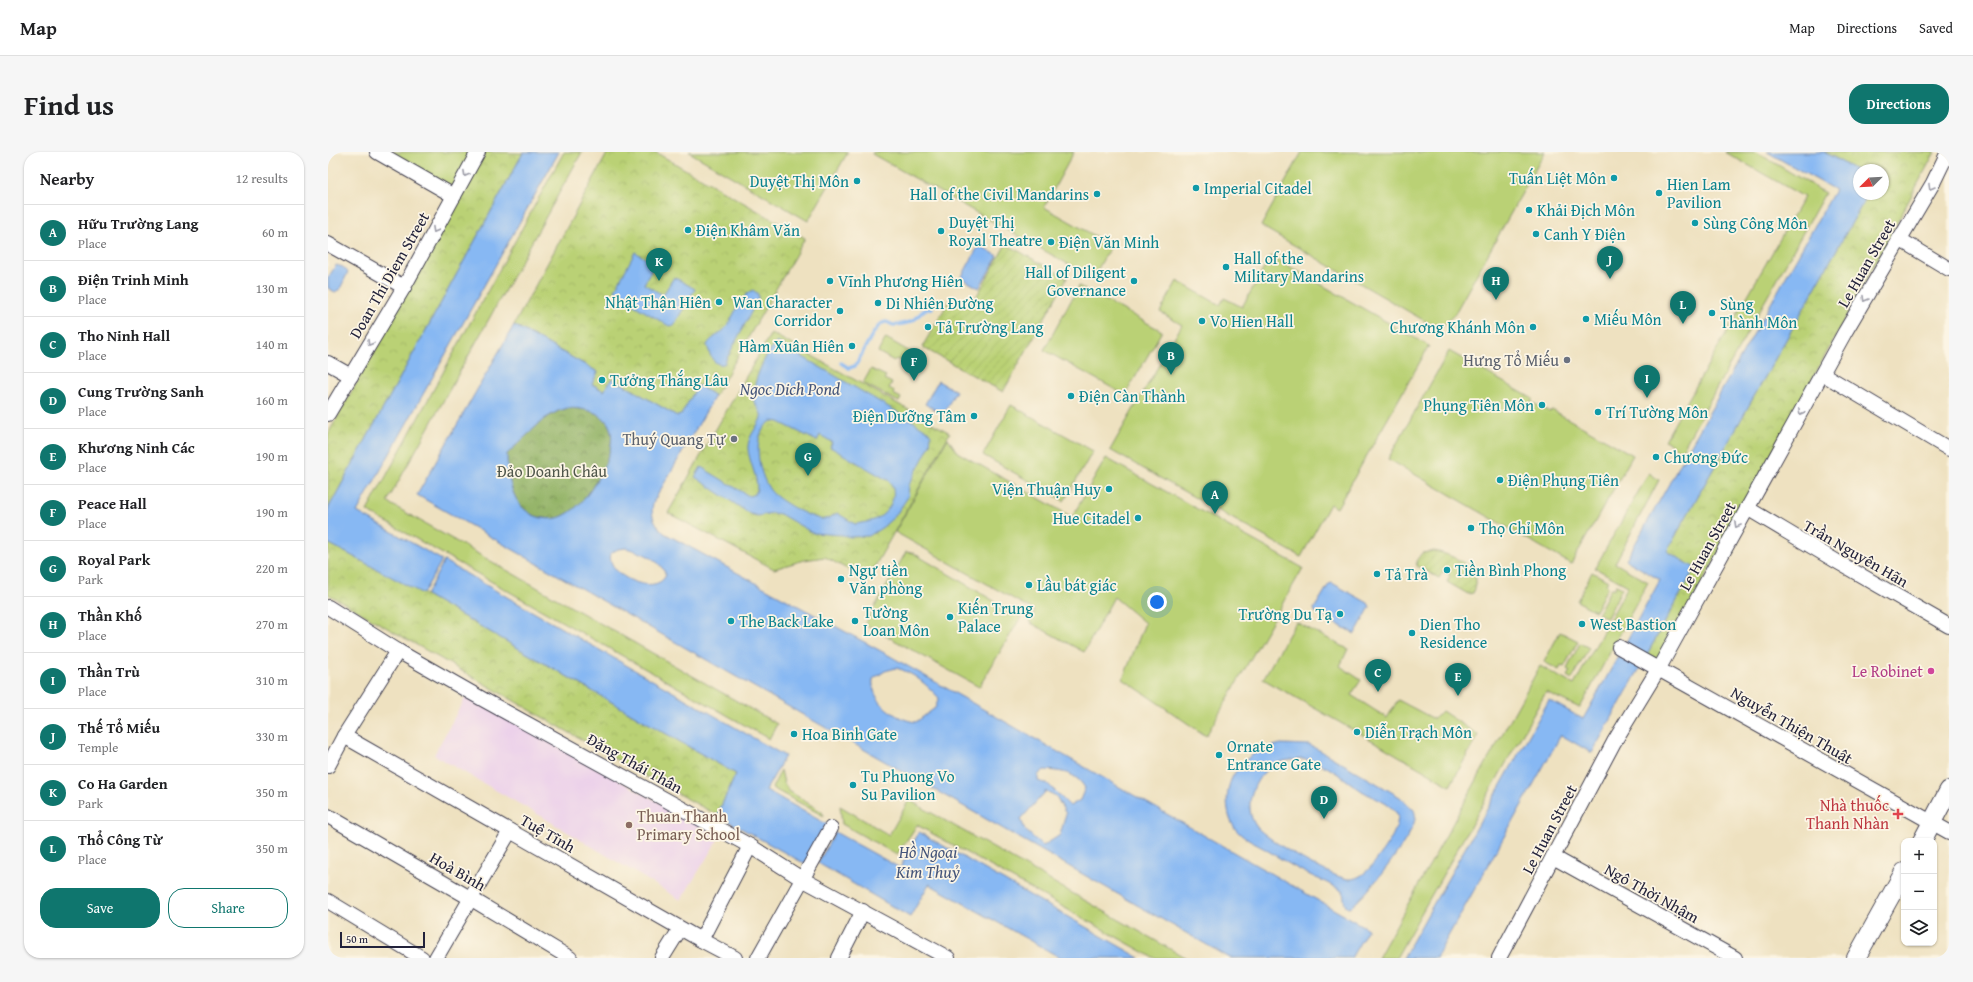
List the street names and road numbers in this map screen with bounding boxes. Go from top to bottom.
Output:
street label: Doan Thi Diem Street [343,207,435,343]
street label: Le Huan Street [1831,214,1901,312]
street label: Le Huan Street [1673,497,1742,595]
street label: Trần Nguyên Hãn [1799,513,1913,593]
street label: Nguyễn Thiện Thuật [1727,680,1858,770]
street label: Đặng Thái Thân [583,727,687,799]
street label: Le Huan Street [1515,780,1583,878]
street label: Tuệ Tĩnh [516,808,580,858]
street label: Hoà Bình [425,845,491,897]
street label: Ngô Thời Nhậm [1600,857,1704,929]

